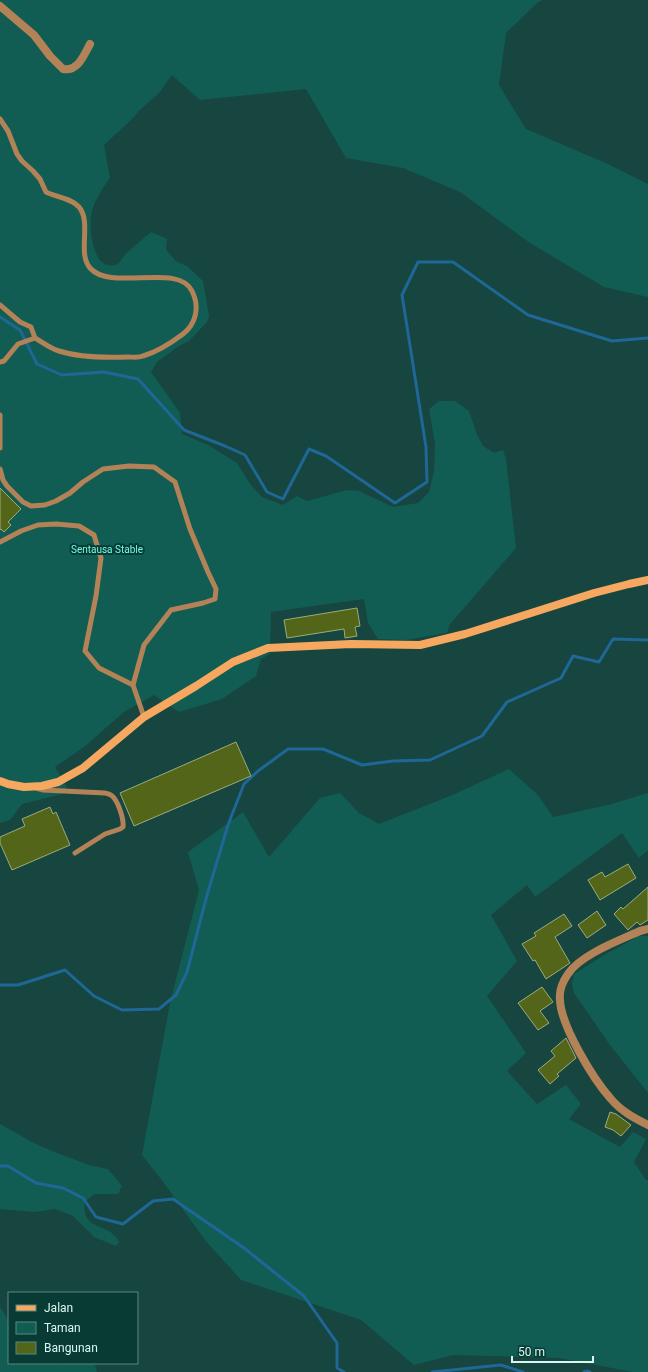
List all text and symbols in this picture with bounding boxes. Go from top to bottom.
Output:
park label: Sentausa Stable [71,544,143,555]
legend [8,1292,138,1364]
text: Jalan [44,1301,73,1315]
text: Taman [44,1321,81,1335]
scale bar [512,1338,593,1364]
text: Bangunan [44,1341,98,1355]
text: 50 m [518,1345,545,1359]

